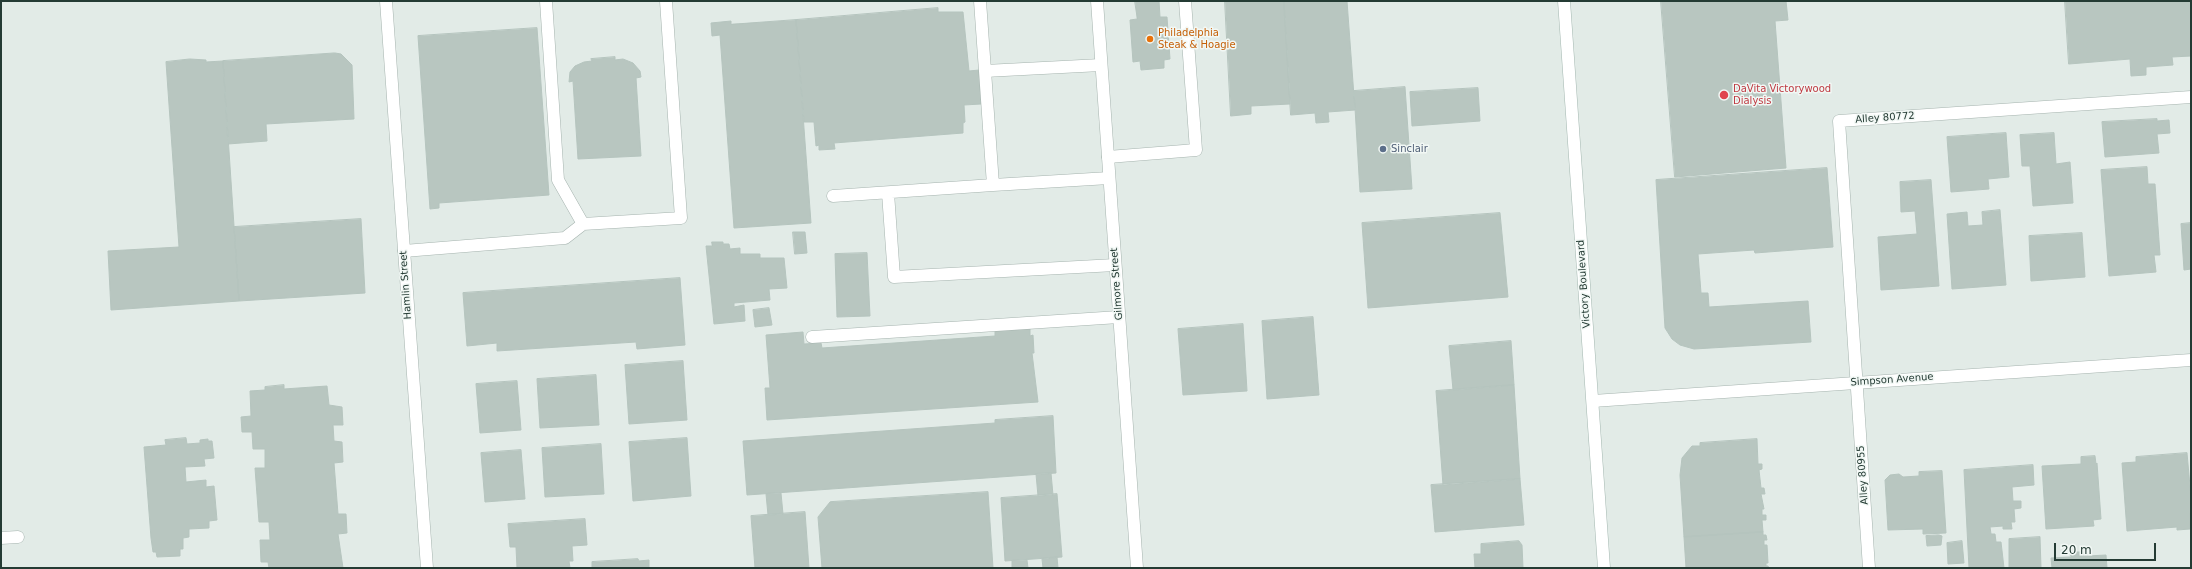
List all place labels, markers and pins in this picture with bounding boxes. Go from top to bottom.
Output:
place label: Philadelphia Steak & Hoagie [1158,27,1236,50]
marker: Philadelphia Steak & Hoagie [1145,34,1155,44]
place label: DaVita Victorywood Dialysis [1733,83,1831,106]
marker: DaVita Victorywood Dialysis [1718,89,1730,101]
place label: Sinclair [1391,143,1428,155]
marker: Sinclair [1378,144,1388,154]

